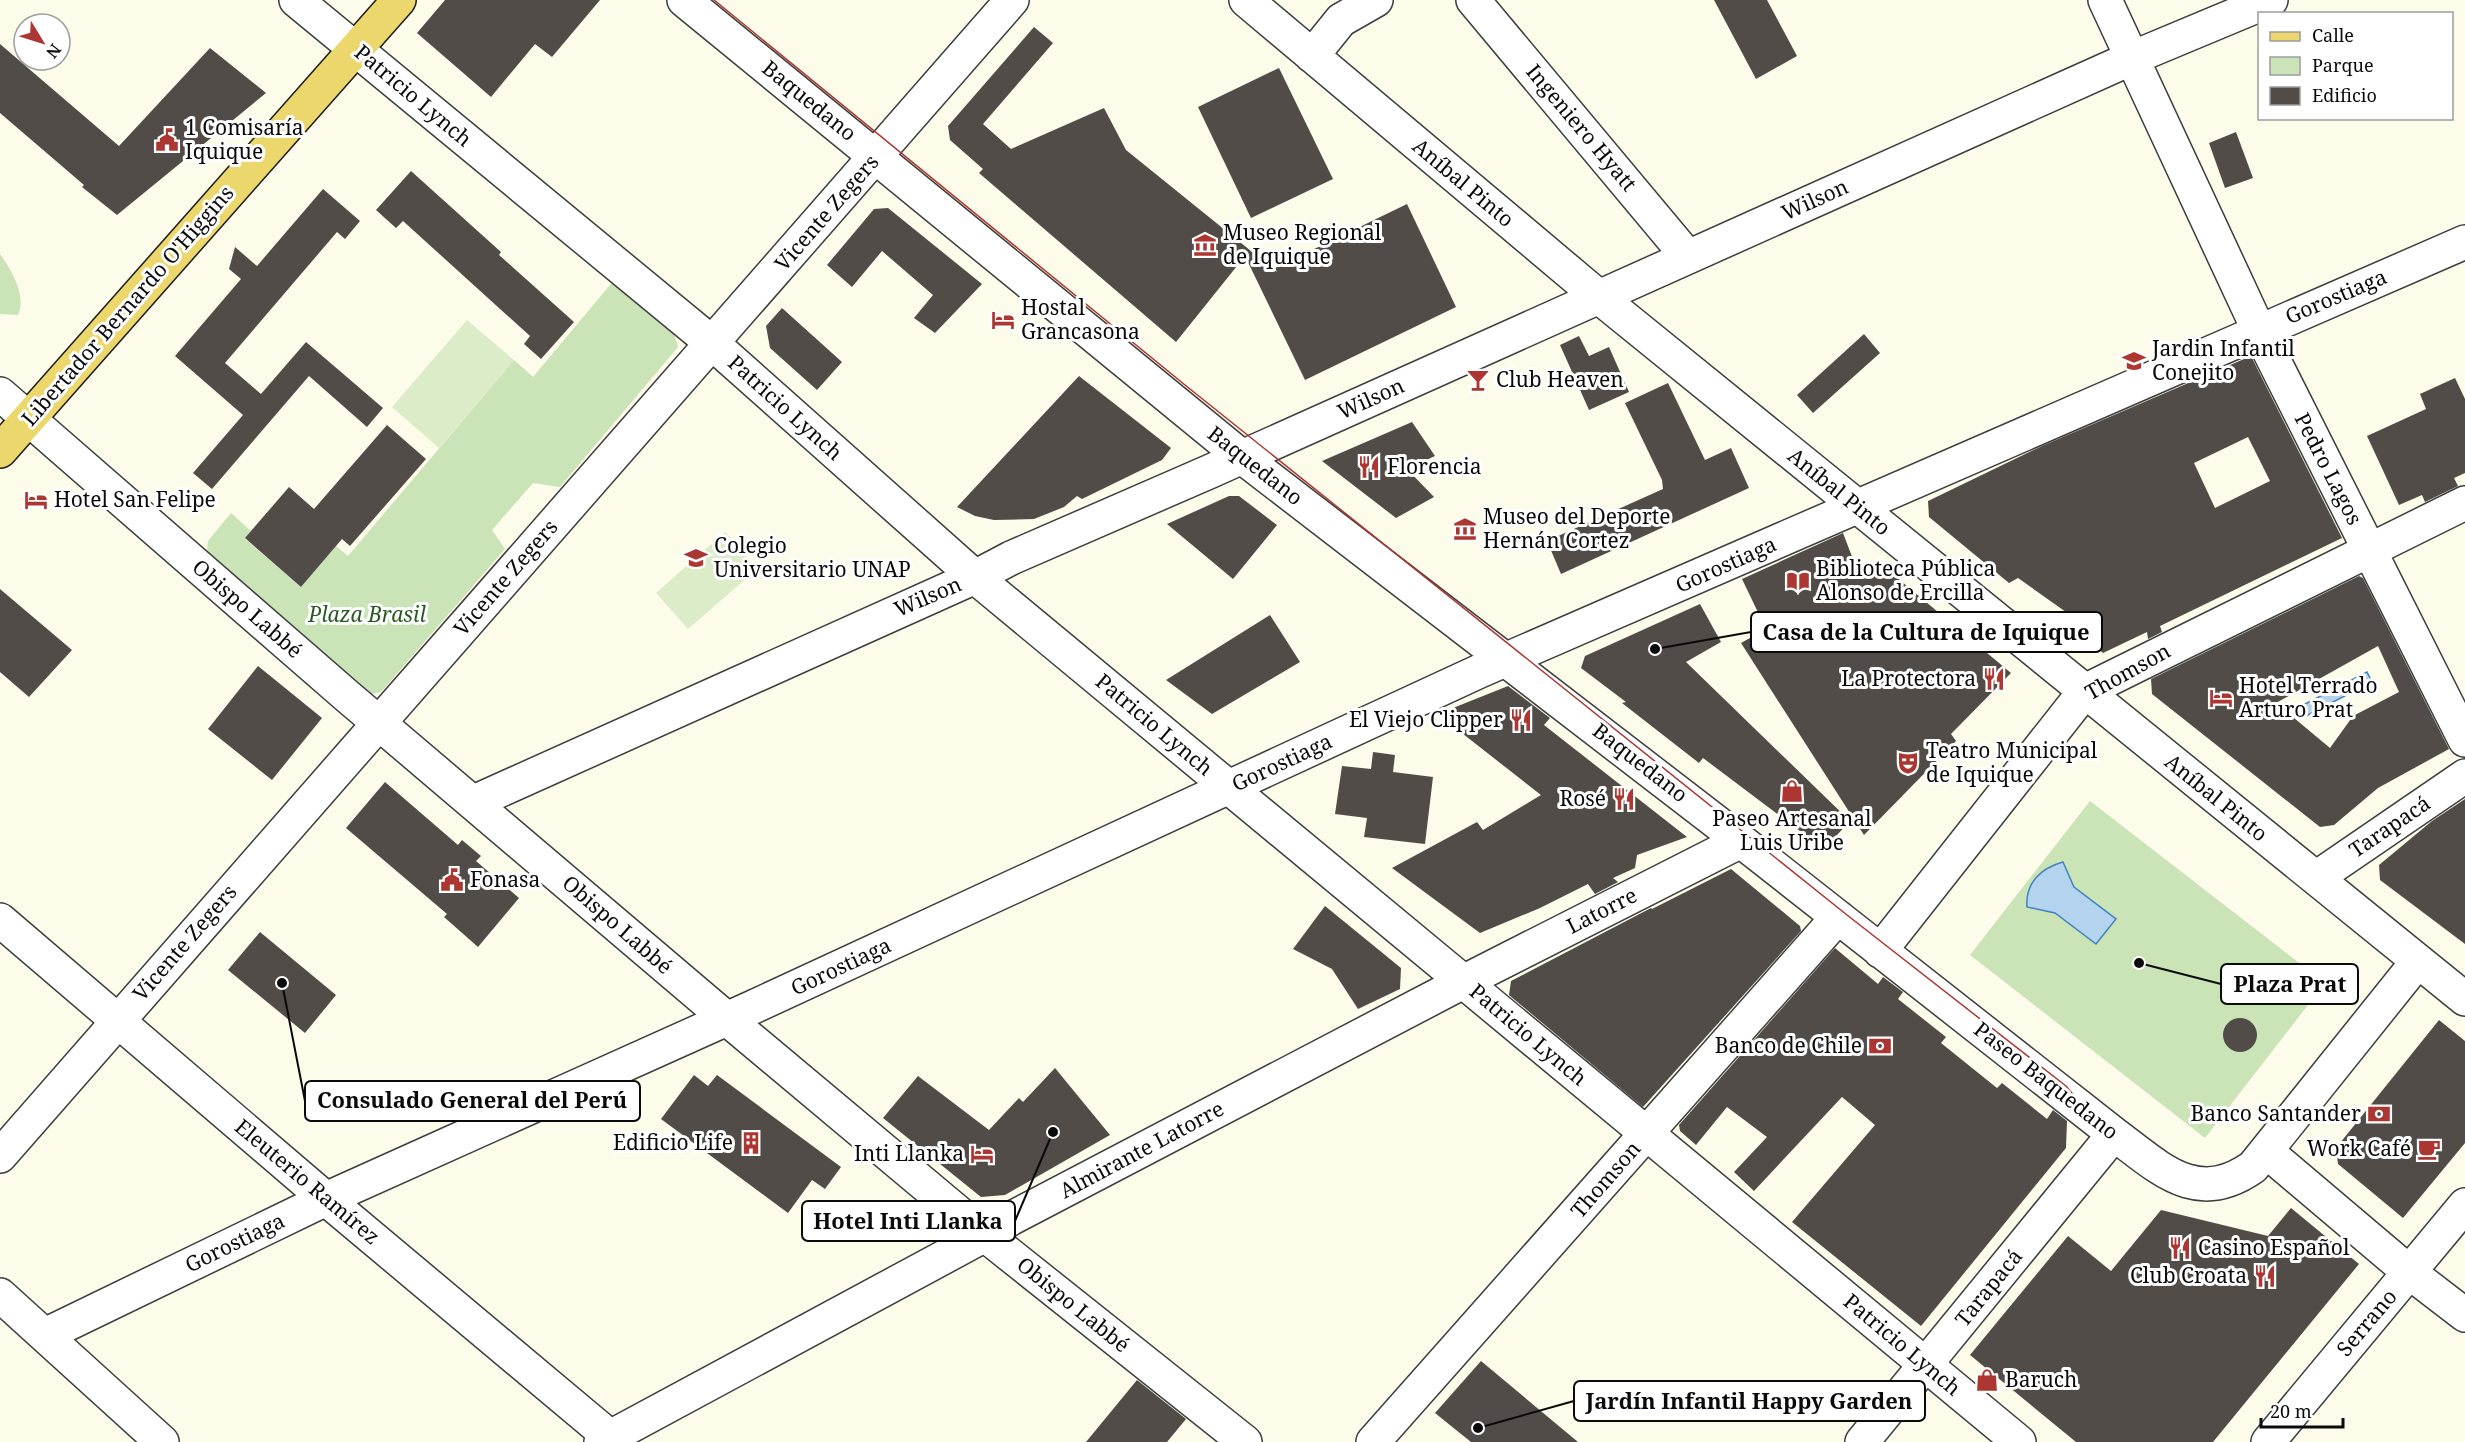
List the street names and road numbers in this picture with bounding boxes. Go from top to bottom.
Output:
street label: Patricio Lynch [349,38,478,152]
street label: Baquedano [757,54,863,147]
street label: Ingeniero Hyatt [1520,58,1643,197]
street label: Aníbal Pinto [1407,132,1520,233]
street label: Vicente Zegers [768,148,885,276]
street label: Wilson [1777,172,1852,226]
street label: Libertador Bernardo O'Higgins [15,179,239,431]
street label: Gorostiaga [2281,262,2391,330]
street label: Patricio Lynch [723,348,849,466]
street label: Wilson [1333,371,1408,425]
street label: Pedro Lagos [2289,408,2369,529]
street label: Baquedano [1202,419,1309,511]
street label: Aníbal Pinto [1783,441,1897,541]
street label: Vicente Zegers [447,513,564,641]
street label: Gorostiaga [1671,529,1780,599]
street label: Obispo Labbé [187,553,309,664]
street label: Wilson [890,569,965,623]
street label: Thomson [2080,636,2175,706]
street label: Patricio Lynch [1090,667,1219,781]
street label: Baquedano [1587,716,1694,808]
street label: Gorostiaga [1227,727,1336,798]
street label: Aníbal Pinto [2160,747,2274,847]
street label: Tarapacá [2343,789,2436,864]
street label: Obispo Labbé [557,869,679,980]
street label: Vicente Zegers [126,878,243,1006]
street label: Latorre [1562,881,1642,940]
street label: Gorostiaga [786,931,895,1002]
street label: Patricio Lynch [1464,977,1593,1091]
street label: Paseo Baquedano [1969,1015,2125,1145]
street label: Almirante Latorre [1054,1094,1229,1204]
street label: Eleuterio Ramírez [229,1112,386,1250]
street label: Thomson [1564,1135,1646,1224]
street label: Gorostiaga [180,1206,289,1278]
street label: Tarapacá [1948,1243,2028,1332]
street label: Obispo Labbé [1012,1250,1136,1358]
street label: Serrano [2330,1283,2403,1362]
street label: Patricio Lynch [1838,1287,1967,1401]

